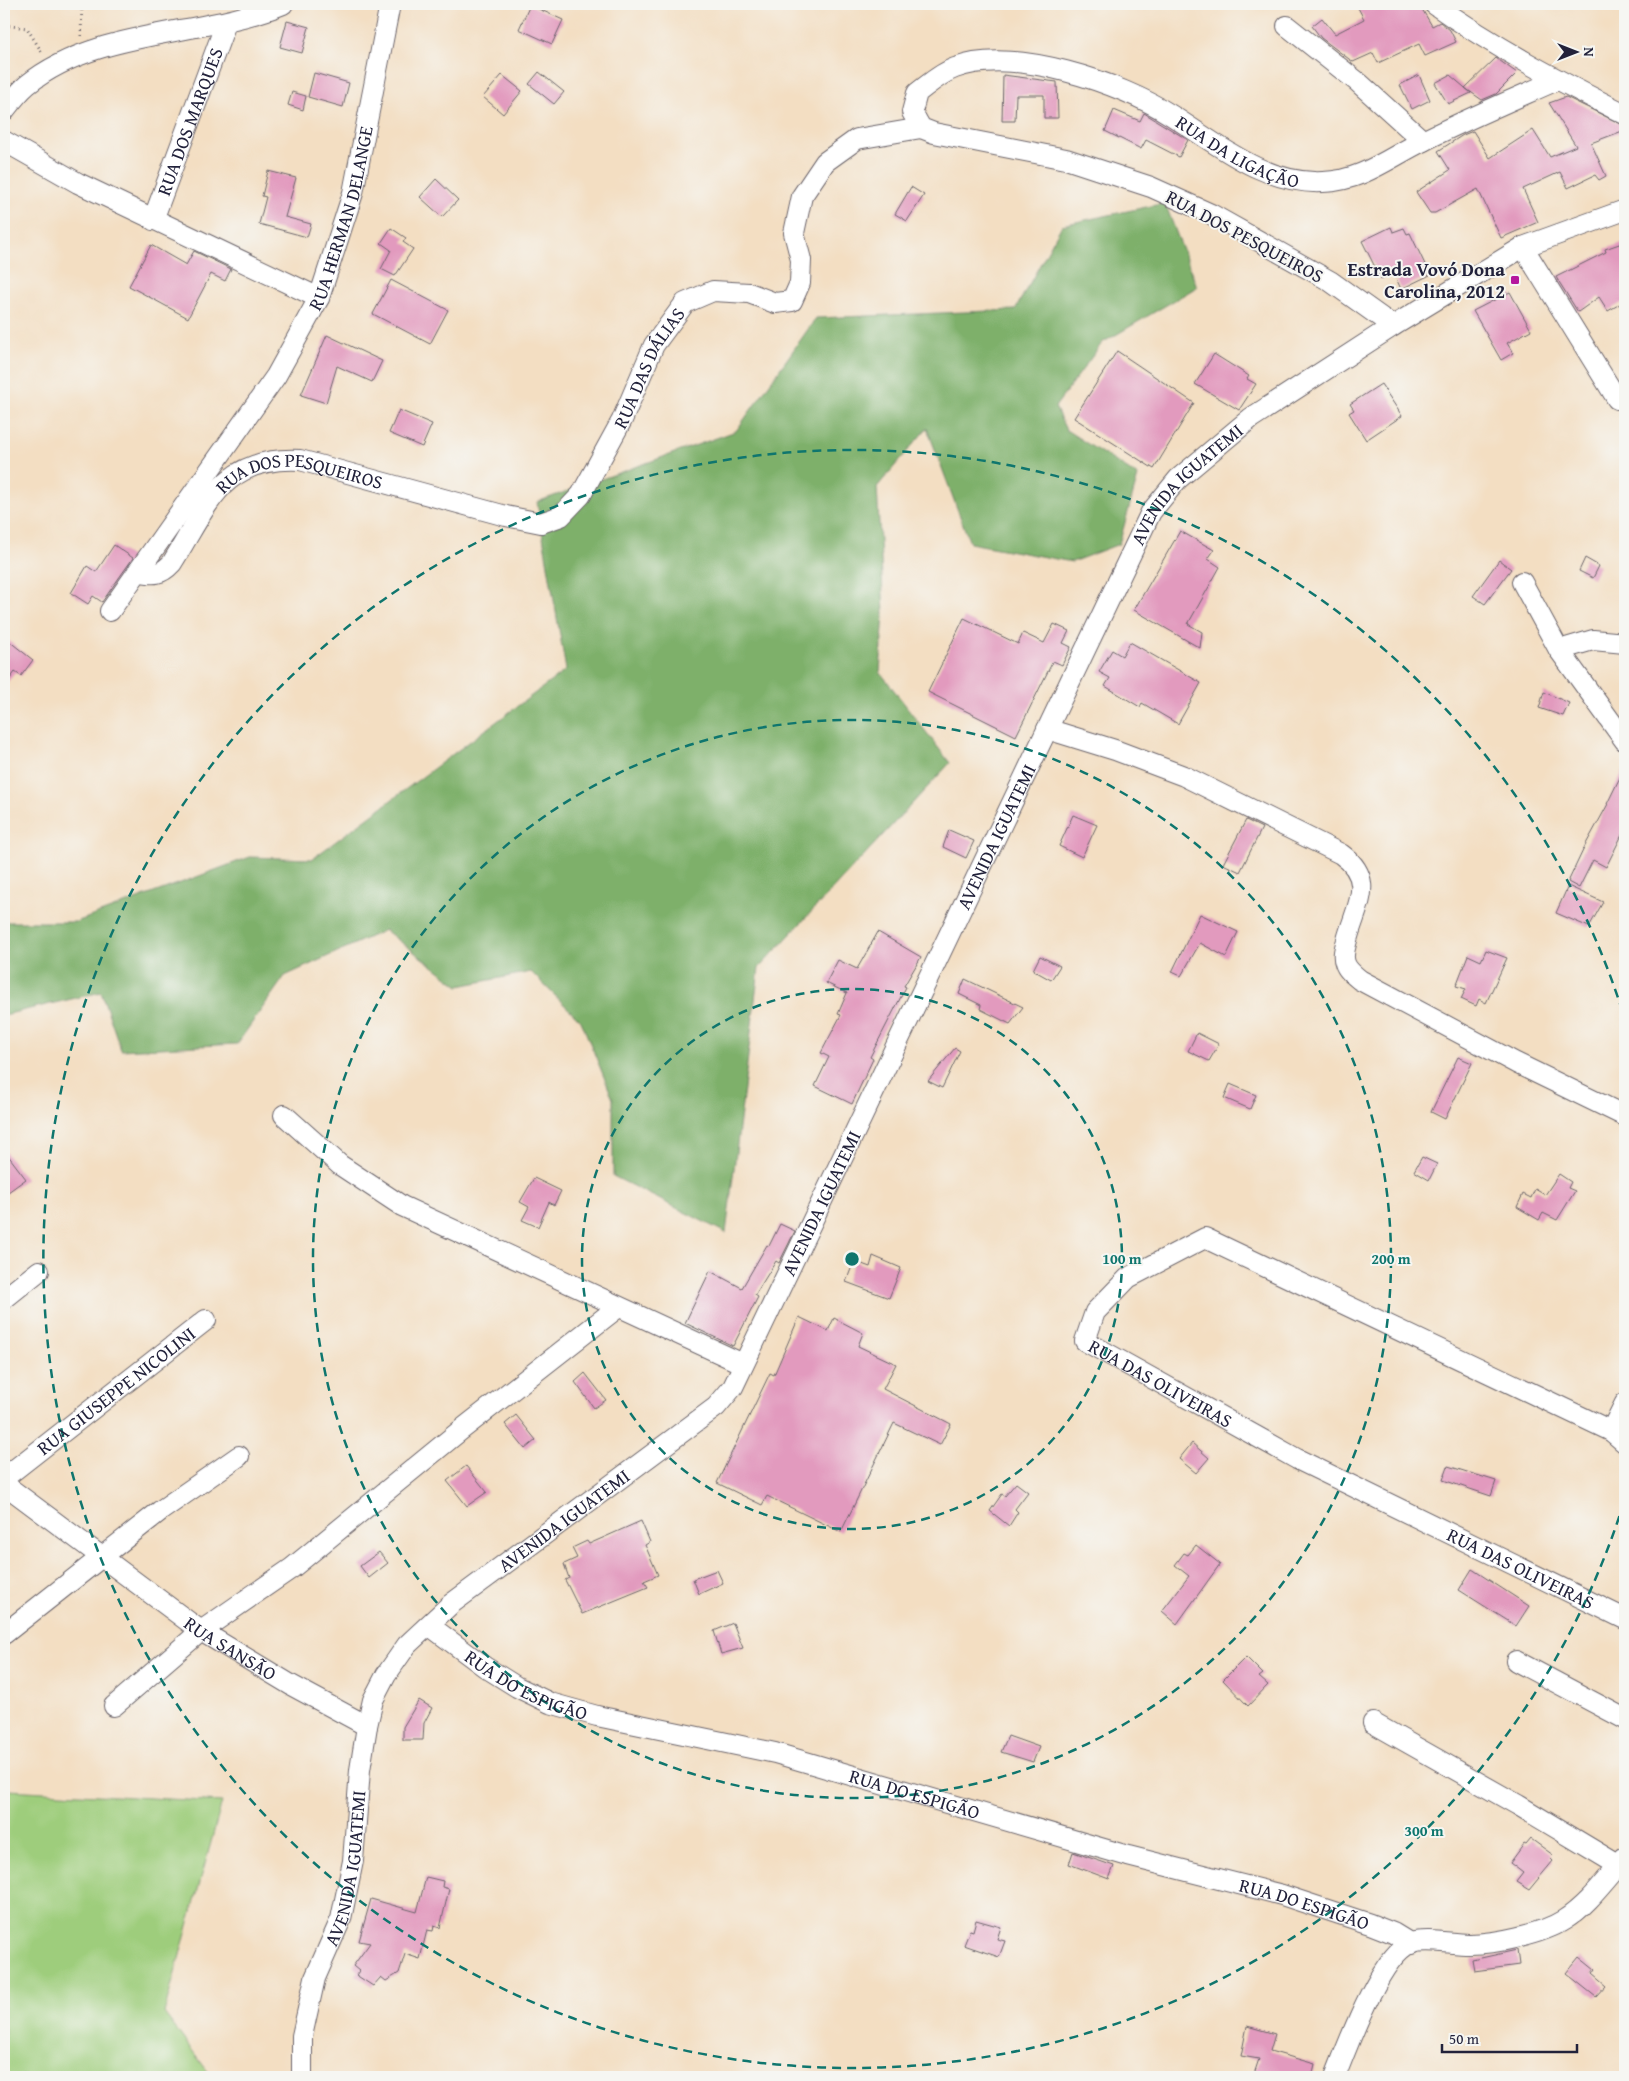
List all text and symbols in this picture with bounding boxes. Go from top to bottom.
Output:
north arrow [1552,28,1602,78]
street label: RUA DOS MARQUES [149,44,230,199]
text: N [1579,47,1599,57]
street label: RUA DA LIGAÇÃO [1170,108,1302,195]
street label: RUA HERMAN DELANGE [301,123,380,315]
street label: RUA DOS PESQUEIROS [1161,183,1329,289]
place label: Estrada Vovó Dona Carolina, 2012 [1348,255,1505,305]
marker: Estrada Vovó Dona Carolina, 2012 [1509,274,1521,286]
street label: RUA DAS DÁLIAS [606,301,691,434]
street label: AVENIDA IGUATEMI [1123,416,1249,549]
text: RUA DOS PESQUEIROS [209,446,386,500]
street label: RUA DOS PESQUEIROS [215,475,391,507]
street label: AVENIDA IGUATEMI [949,759,1043,914]
street label: AVENIDA IGUATEMI [774,1125,868,1280]
text: 100 m [1102,1248,1142,1269]
text: 200 m [1371,1248,1411,1269]
centre of rings [843,1250,861,1268]
street label: RUA GIUSEPPE NICOLINI [31,1319,201,1461]
street label: RUA DAS OLIVEIRAS [1084,1332,1238,1434]
street label: AVENIDA IGUATEMI [492,1462,636,1579]
street label: RUA DAS OLIVEIRAS [1442,1520,1599,1616]
street label: RUA SANSÃO [178,1609,282,1687]
street label: RUA DO ESPIGÃO [459,1643,591,1727]
street label: RUA DO ESPIGÃO [846,1761,983,1826]
street label: AVENIDA IGUATEMI [317,1789,372,1950]
text: 300 m [1404,1820,1444,1841]
street label: RUA DO ESPIGÃO [1236,1871,1373,1937]
scale bar [1442,2021,1576,2053]
text: 50 m [1449,2028,1480,2049]

